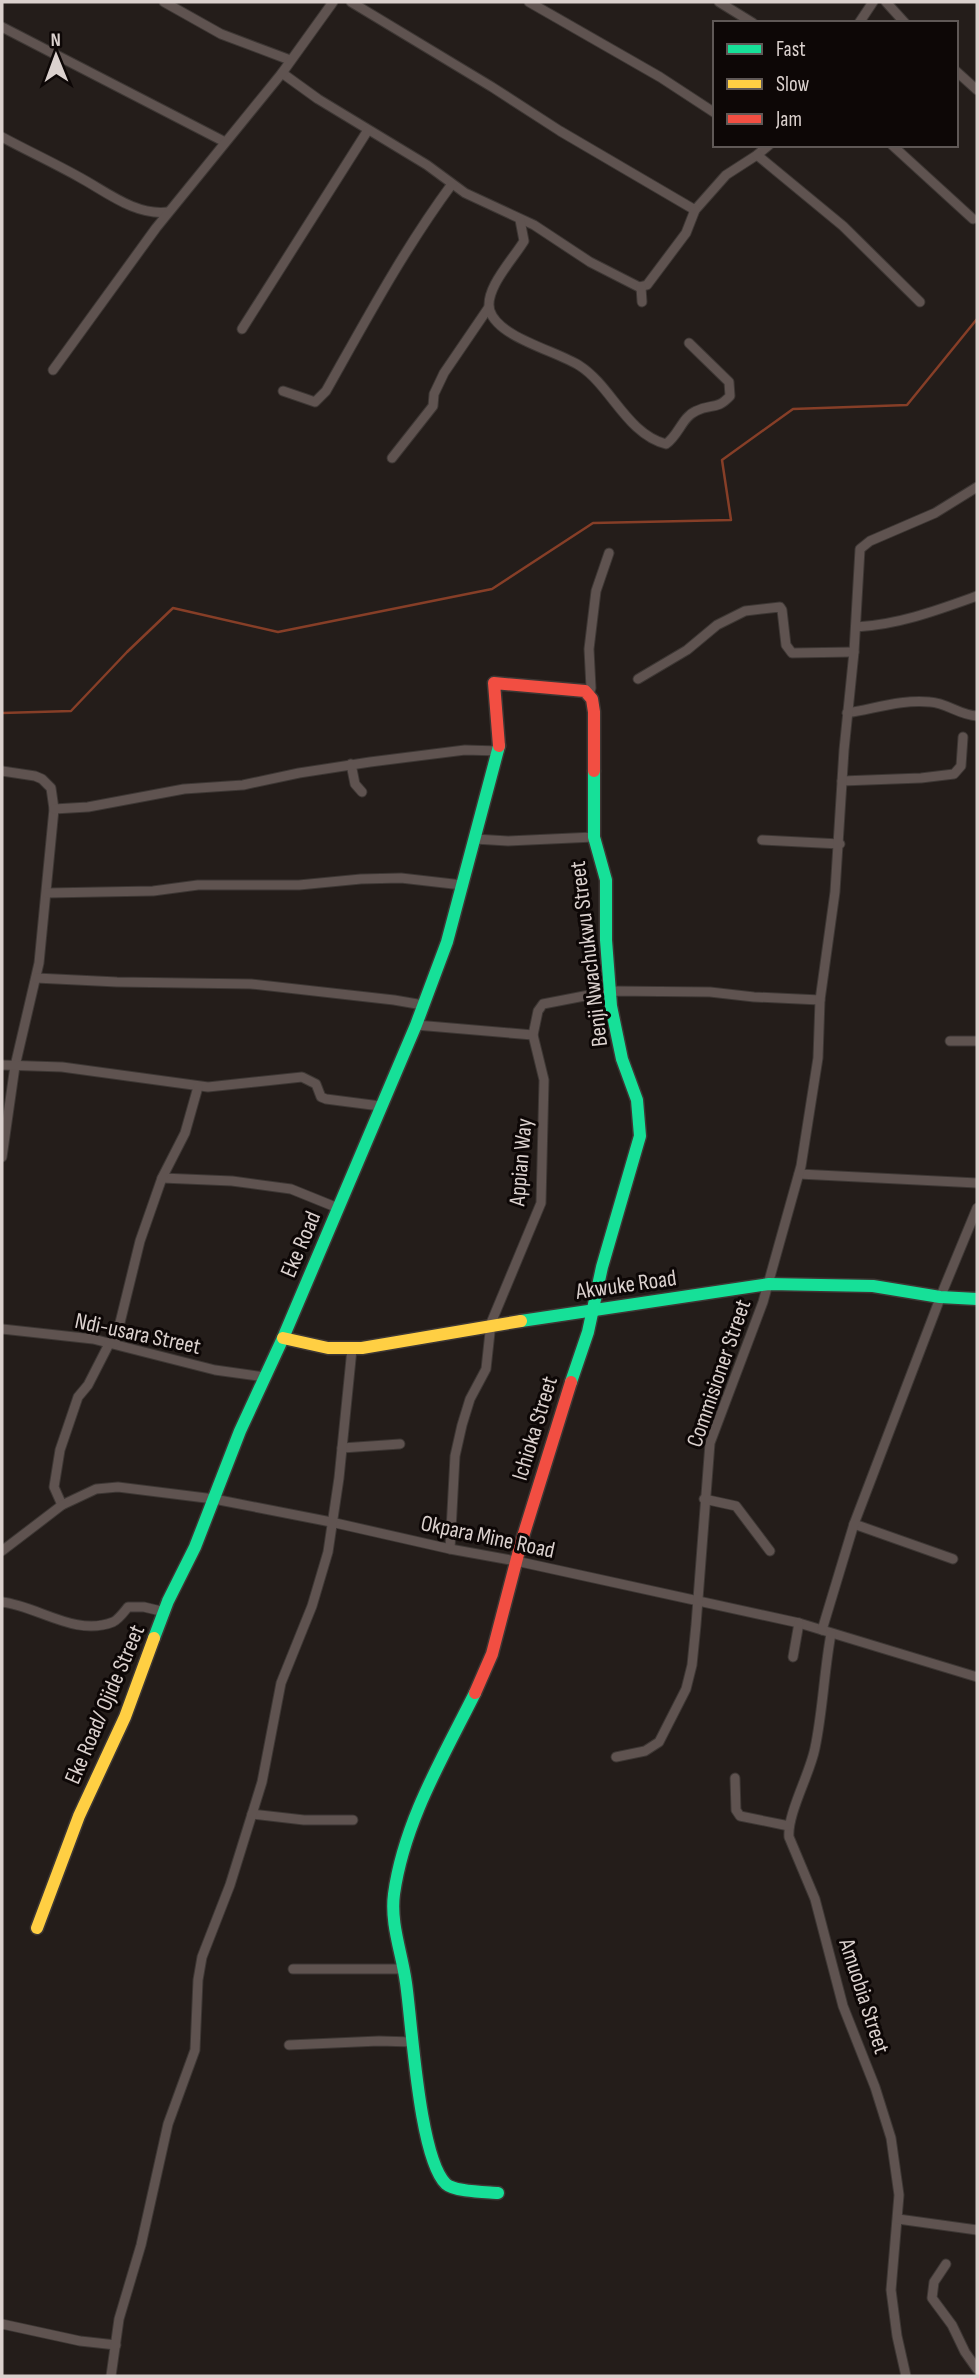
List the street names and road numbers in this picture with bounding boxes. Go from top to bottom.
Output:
street label: Benji Nwachukwu Street [564,859,614,1048]
street label: Appian Way [503,1117,539,1208]
street label: Eke Road [275,1207,327,1282]
street label: Akwuke Road [573,1264,678,1306]
street label: Commisioner Street [681,1296,757,1451]
street label: Ndi-usara Street [72,1307,203,1361]
street label: Ichioka Street [506,1373,564,1484]
street label: Okpara Mine Road [418,1509,557,1565]
street label: Eke Road/ Ojide Street [59,1621,151,1788]
street label: Amuobia Street [832,1934,896,2057]

